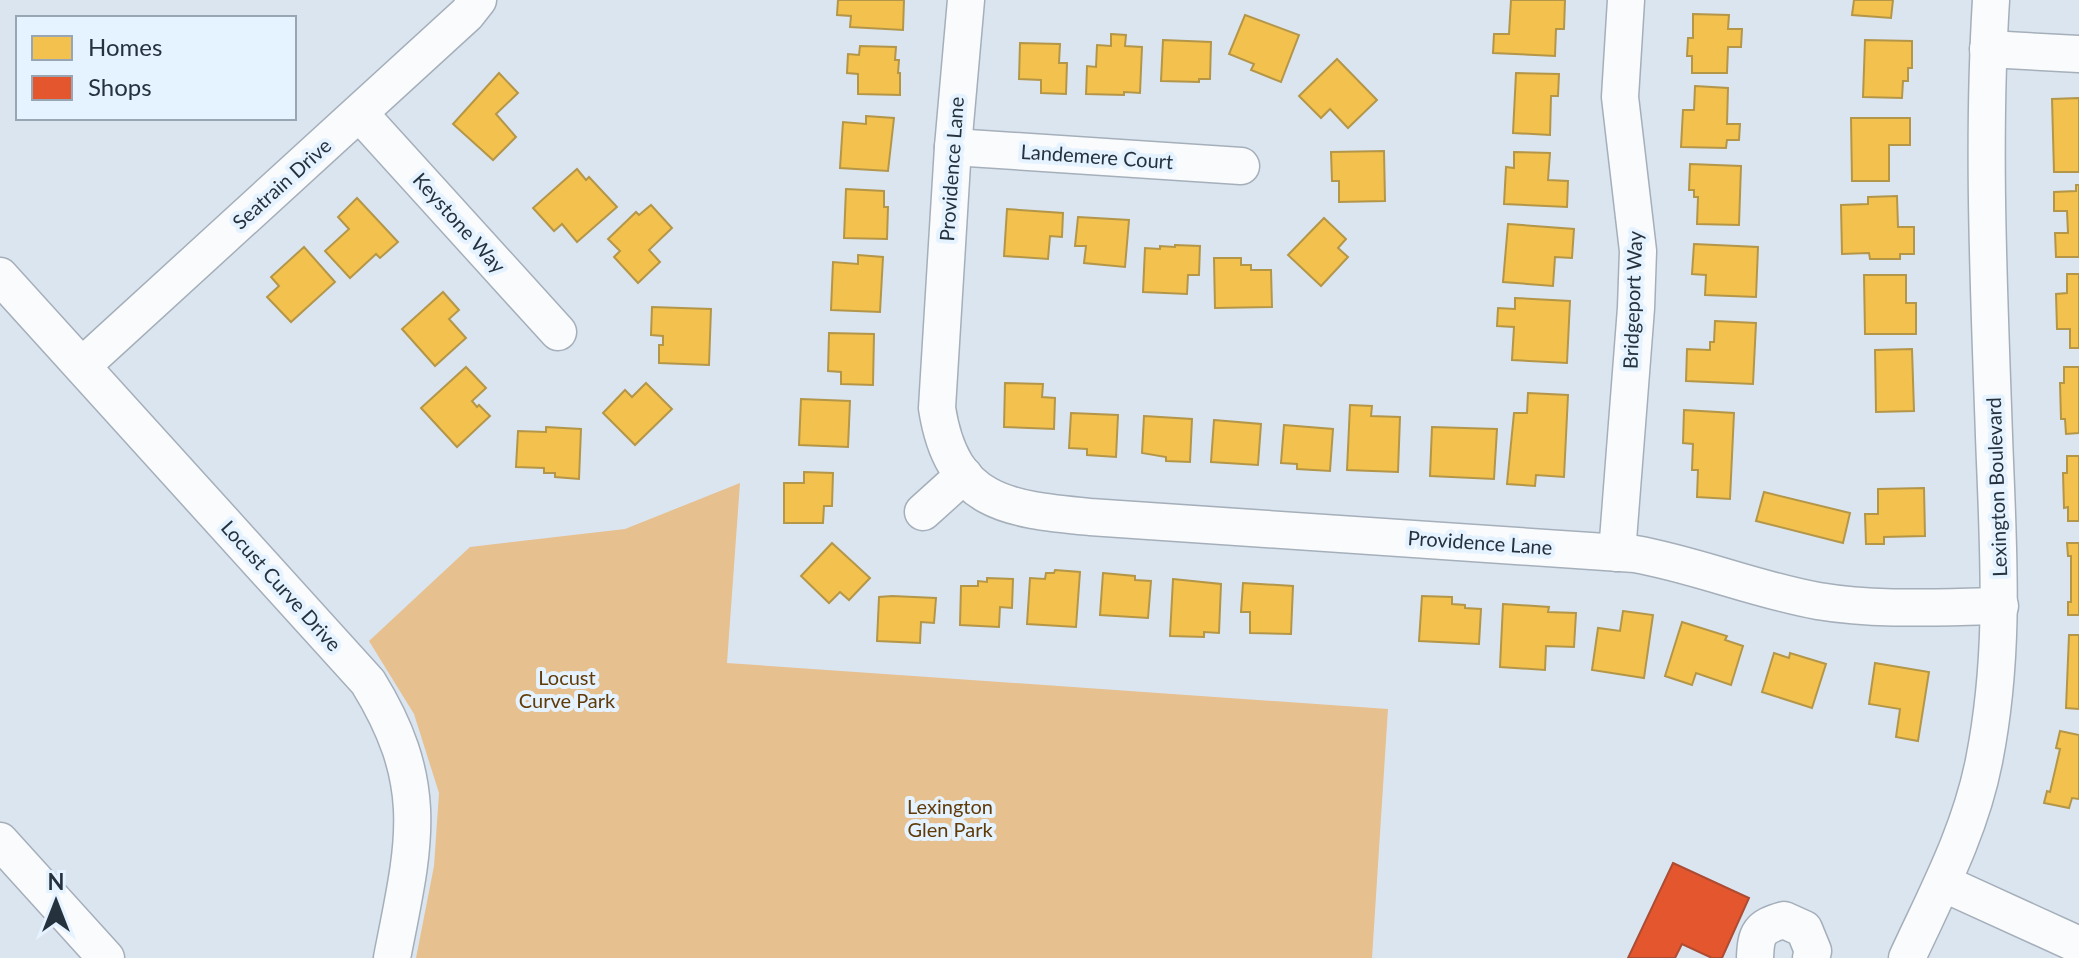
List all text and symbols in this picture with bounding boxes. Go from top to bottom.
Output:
legend [16,16,296,120]
text: Homes [88,32,162,61]
text: Shops [88,72,152,101]
street label: Providence Lane [934,96,968,242]
street label: Seatrain Drive [227,133,335,234]
street label: Landemere Court [1020,139,1174,173]
street label: Keystone Way [409,167,511,278]
street label: Bridgeport Way [1618,230,1646,369]
street label: Lexington Boulevard [1981,397,2011,577]
street label: Locust Curve Drive [217,515,347,656]
street label: Providence Lane [1407,525,1553,559]
park label: Locust Curve Park [519,665,616,712]
park label: Lexington Glen Park [907,794,993,841]
north arrow [16,862,96,942]
text: N [48,868,64,895]

